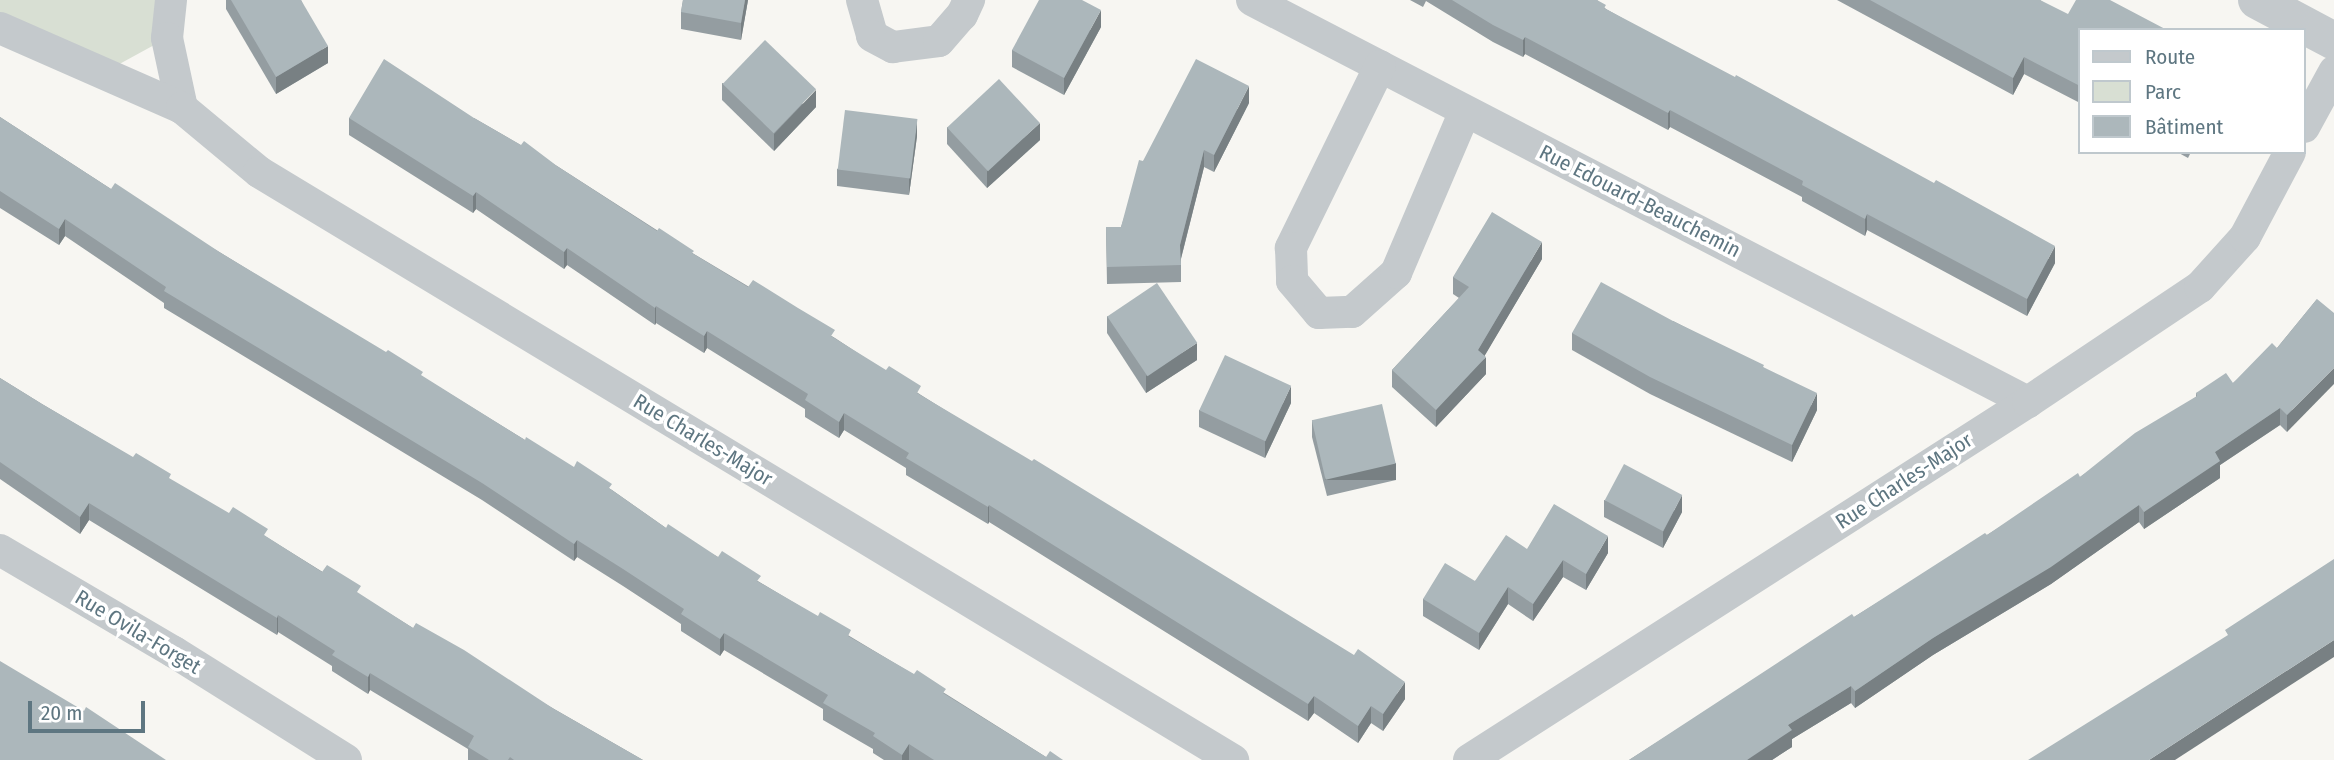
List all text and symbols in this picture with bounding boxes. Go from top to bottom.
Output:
legend [2078,28,2306,154]
text: Route [2145,44,2195,70]
text: Parc [2145,79,2181,105]
text: Bâtiment [2145,114,2223,140]
street label: Rue Edouard-Beauchemin [1535,139,1745,263]
street label: Rue Charles-Major [629,389,777,491]
street label: Rue Charles-Major [1831,427,1977,535]
street label: Rue Ovila-Forget [71,585,205,679]
scale bar [32,686,149,730]
text: 20 m [41,700,82,726]

